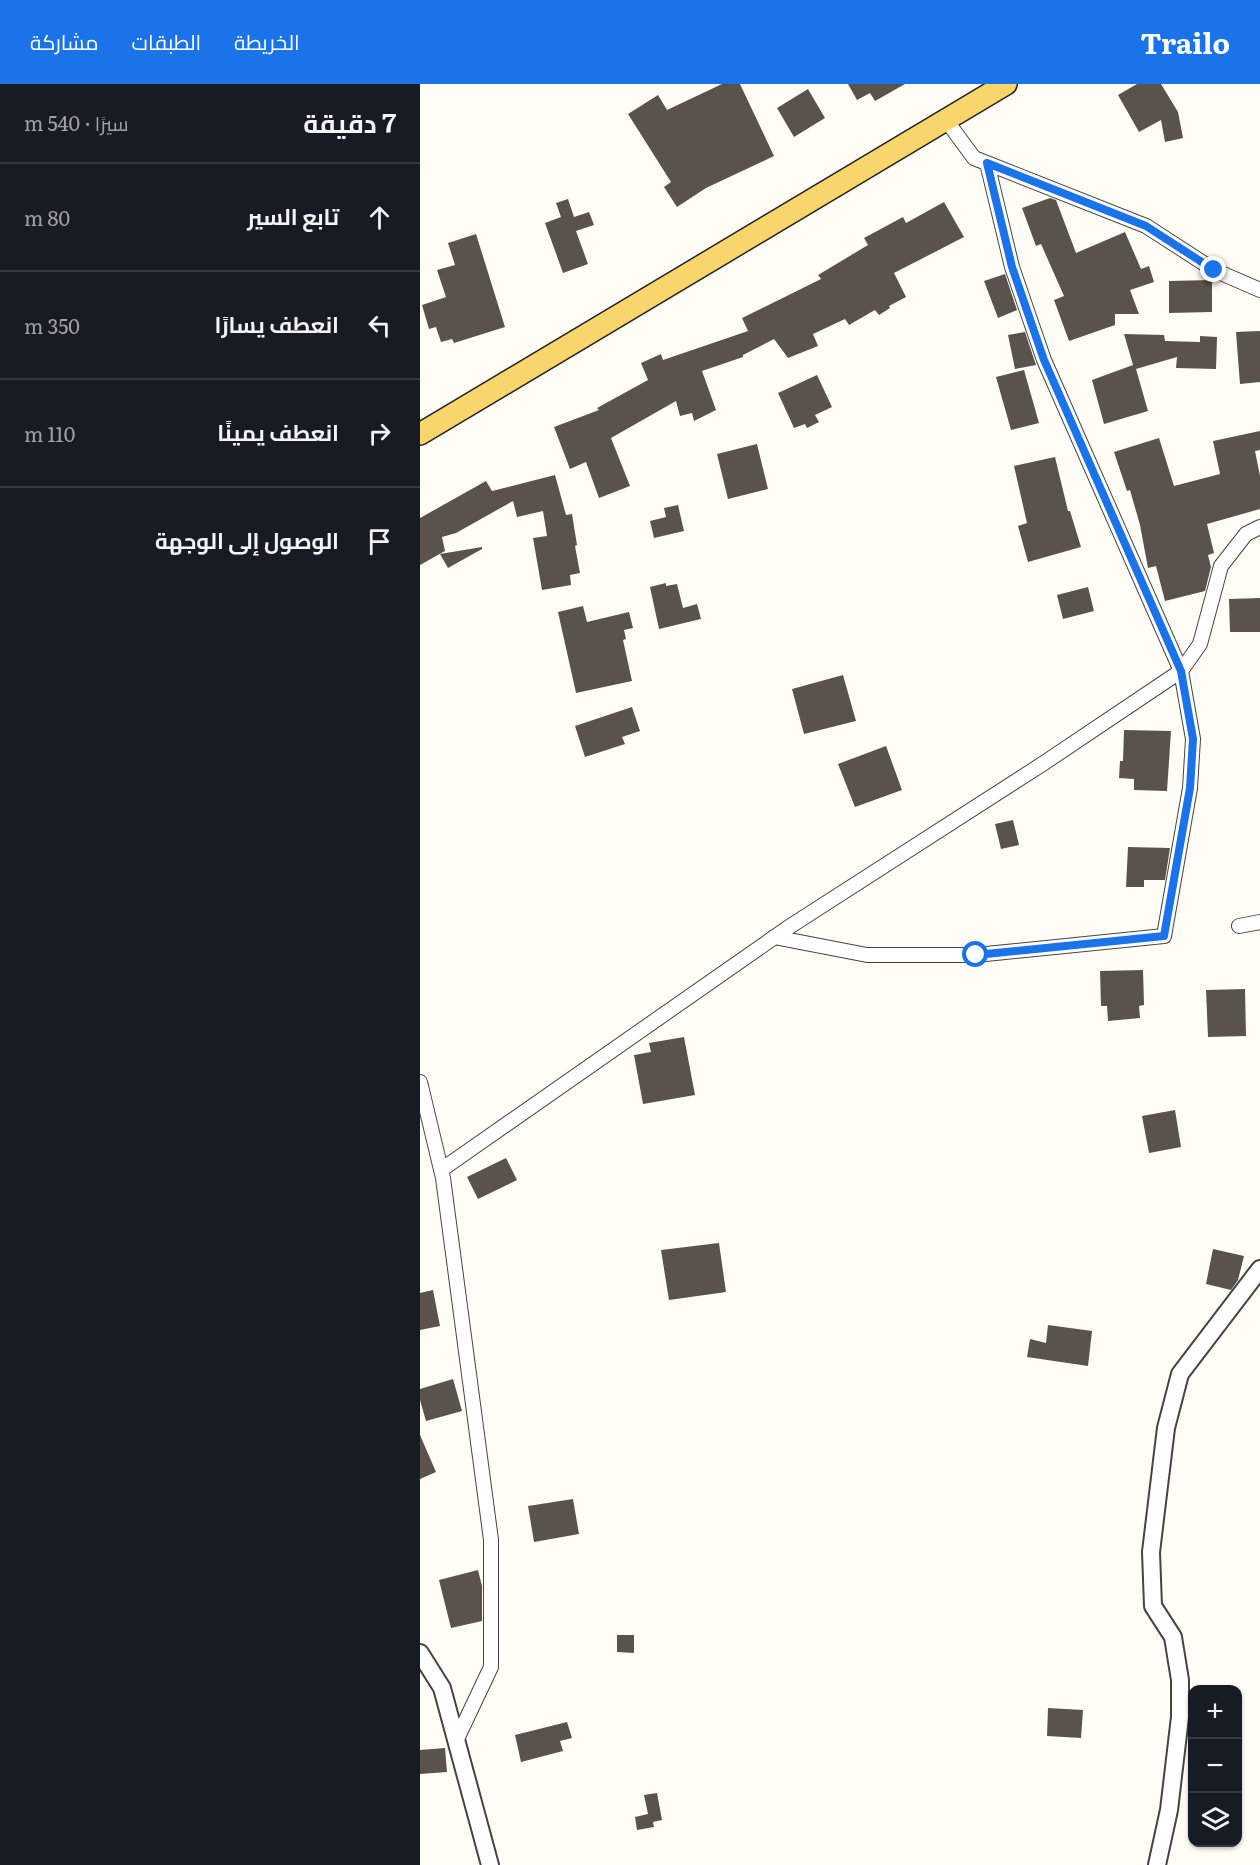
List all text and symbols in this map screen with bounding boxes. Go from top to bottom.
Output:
text: Trailo [1141,21,1230,63]
text: مشاركة [30,25,99,56]
text: الطبقات [132,25,201,56]
text: الخريطة [234,25,300,56]
text: 7 دقيقة [303,102,396,141]
text: سيرًا · 540 m [24,107,129,137]
text: تابع السير [247,199,339,232]
icon: ahead [363,201,396,234]
text: 80 m [24,202,70,232]
route end [1200,256,1226,282]
text: انعطف يسارًا [215,307,339,340]
icon: left [363,309,396,342]
text: 350 m [24,310,80,340]
text: انعطف يمينًا [217,415,339,448]
icon: right [363,417,396,450]
text: 110 m [24,418,75,448]
text: الوصول إلى الوجهة [155,523,339,556]
icon: arrive [363,525,396,558]
route start [962,941,988,967]
map controls [1188,1685,1242,1847]
button: + [1188,1685,1242,1739]
button: − [1188,1739,1242,1793]
button: layers [1188,1793,1242,1847]

